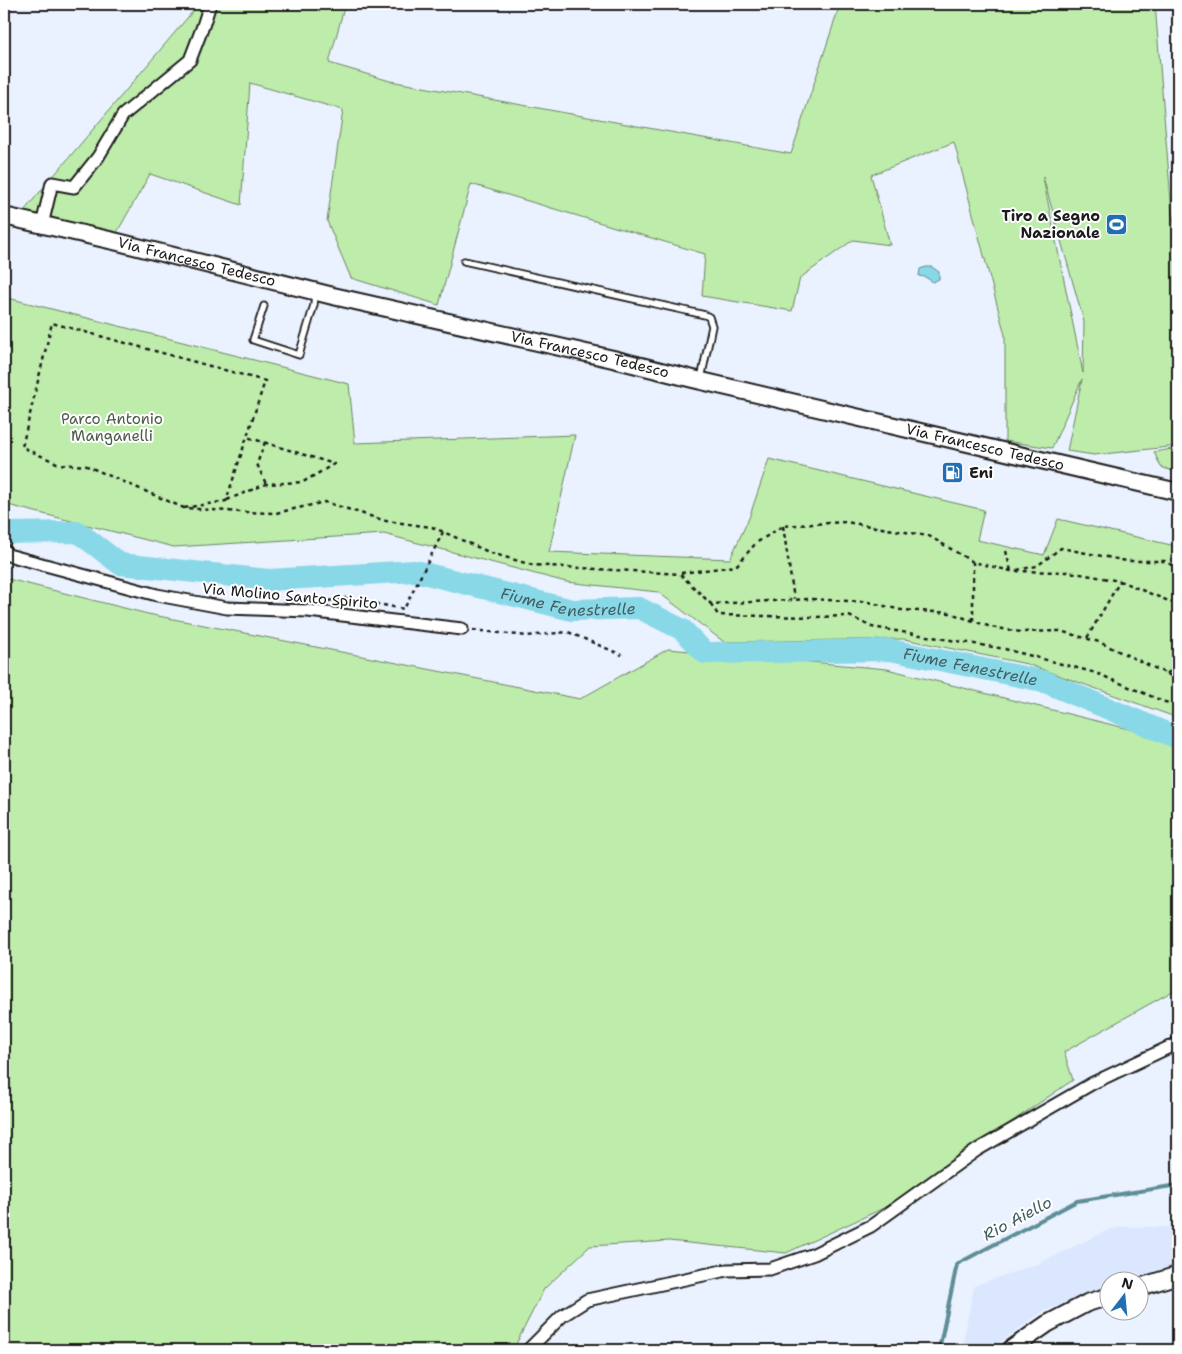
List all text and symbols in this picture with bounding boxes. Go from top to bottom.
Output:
place label: Tiro a Segno Nazionale [1002,206,1100,243]
sports icon: Tiro a Segno Nazionale [1104,213,1128,237]
street label: Via Francesco Tedesco [116,232,278,291]
street label: Via Francesco Tedesco [509,326,671,383]
park label: Parco Antonio Manganelli [61,409,163,446]
street label: Via Francesco Tedesco [904,419,1066,475]
fuel station icon: Eni [941,461,965,485]
place label: Eni [969,463,993,483]
street label: Via Molino Santo Spirito [201,578,379,614]
water label: Fiume Fenestrelle [498,583,636,621]
water label: Fiume Fenestrelle [901,643,1040,691]
water label: Rio Aiello [979,1191,1056,1245]
north arrow [1100,1272,1150,1322]
text: N [1120,1273,1135,1294]

